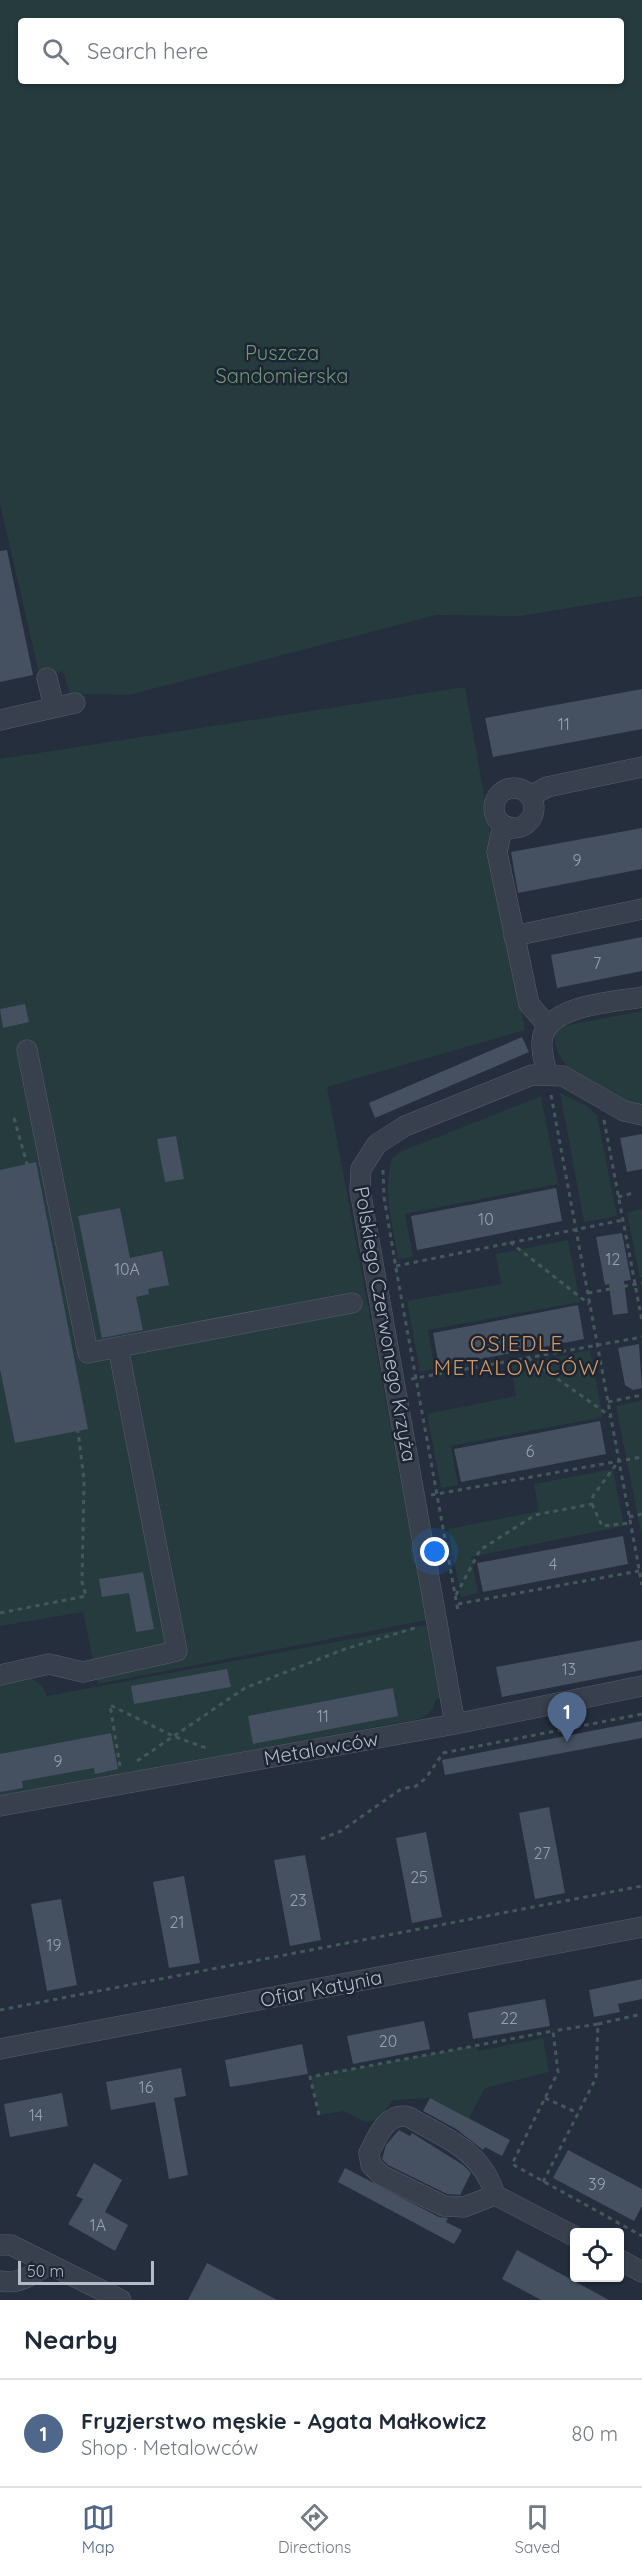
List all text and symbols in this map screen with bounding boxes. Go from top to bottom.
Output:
search box [18,18,624,84]
icon: search [39,35,72,68]
text: Search here [87,37,208,65]
park label: Puszcza Sandomierska [216,340,348,388]
house number: 11 [558,714,570,734]
house number: 9 [573,850,582,870]
house number: 7 [593,953,601,973]
street label: Polskiego Czerwonego Krzyża [349,1184,423,1464]
house number: 10 [478,1209,494,1229]
house number: 12 [606,1249,621,1269]
house number: 10A [114,1259,140,1279]
district label: OSIEDLE METALOWCÓW [434,1330,600,1380]
house number: 6 [526,1441,535,1461]
your location [420,1537,449,1566]
house number: 4 [549,1554,557,1574]
house number: 13 [562,1659,576,1679]
pin: 1 [548,1692,586,1742]
house number: 11 [317,1706,329,1726]
street label: Metalowców [262,1726,380,1770]
house number: 9 [54,1751,63,1771]
house number: 27 [534,1843,550,1863]
house number: 25 [410,1867,428,1887]
house number: 23 [289,1890,307,1910]
house number: 21 [170,1912,184,1932]
house number: 19 [47,1935,61,1955]
street label: Ofiar Katynia [258,1964,384,2012]
house number: 22 [500,2008,518,2028]
house number: 20 [379,2031,397,2051]
house number: 16 [139,2077,154,2097]
house number: 14 [29,2105,43,2125]
house number: 39 [588,2174,606,2194]
house number: 1A [90,2215,106,2235]
map controls [570,2228,624,2282]
button: locate [570,2228,624,2282]
scale bar [18,2258,154,2286]
text: 50 m [27,2261,64,2281]
text: Nearby [24,2323,118,2356]
text: Fryzjerstwo męskie - Agata Małkowicz [81,2407,486,2435]
text: 1 [40,2421,47,2446]
text: 80 m [572,2421,618,2446]
text: Shop · Metalowców [81,2435,258,2460]
tab: Map [82,2501,115,2557]
tab: Directions [278,2501,351,2557]
tab: Saved [515,2501,560,2557]

